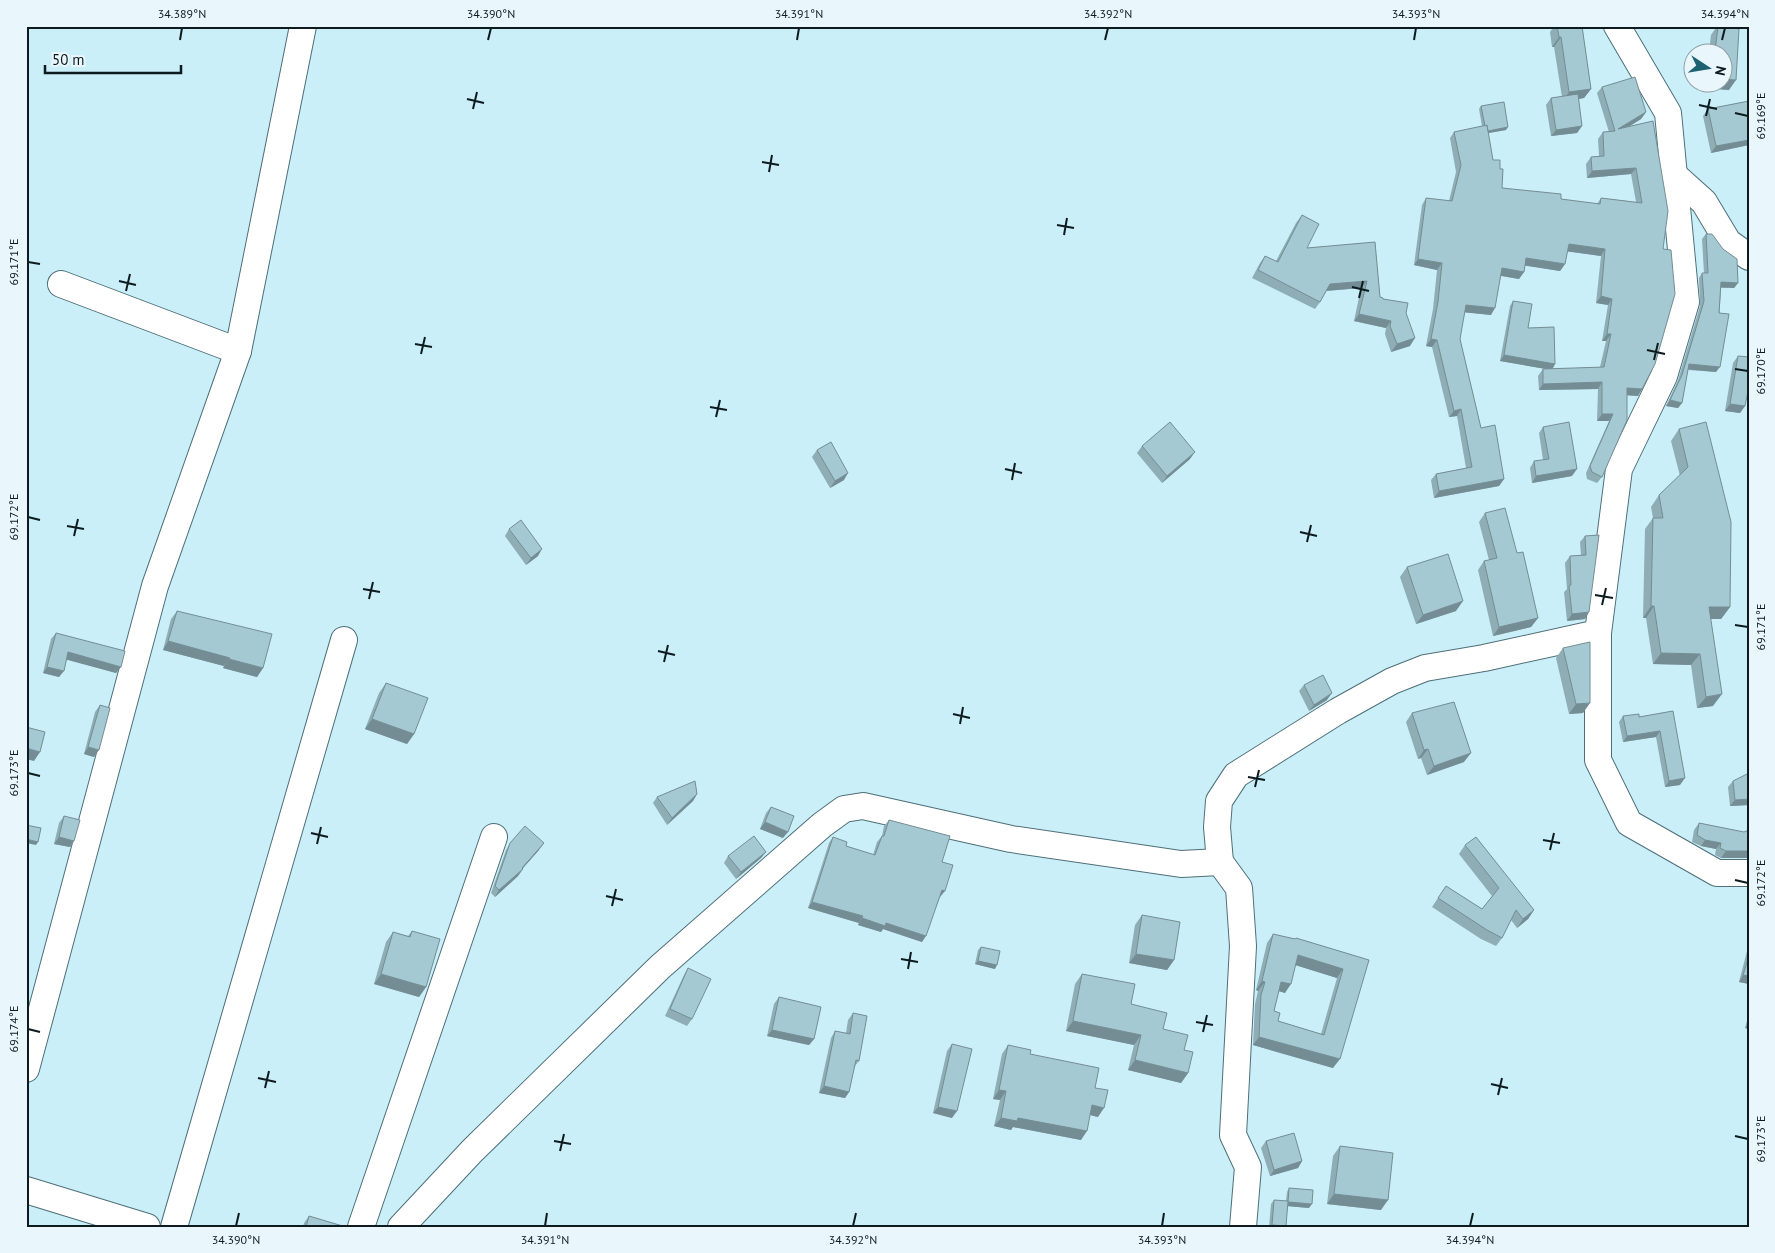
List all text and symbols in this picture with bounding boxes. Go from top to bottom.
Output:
text: 34.389°N [158,6,206,21]
text: 34.390°N [467,6,515,21]
text: 34.391°N [775,6,823,21]
text: 34.392°N [1084,6,1132,21]
text: 34.393°N [1392,6,1440,21]
text: 34.394°N [1701,6,1749,21]
scale bar [45,42,181,74]
north arrow [1682,42,1732,92]
text: 50 m [52,50,85,69]
text: N [1711,64,1730,77]
text: 69.169°E [1753,93,1768,139]
text: 69.171°E [6,239,21,285]
text: 69.170°E [1753,348,1768,394]
text: 69.172°E [6,494,21,540]
text: 69.171°E [1753,604,1768,650]
text: 69.173°E [6,750,21,796]
text: 69.172°E [1753,860,1768,906]
text: 69.174°E [6,1006,21,1052]
text: 69.173°E [1753,1116,1768,1162]
text: 34.390°N [212,1232,260,1247]
text: 34.391°N [521,1232,569,1247]
text: 34.392°N [829,1232,877,1247]
text: 34.393°N [1138,1232,1186,1247]
text: 34.394°N [1446,1232,1494,1247]

